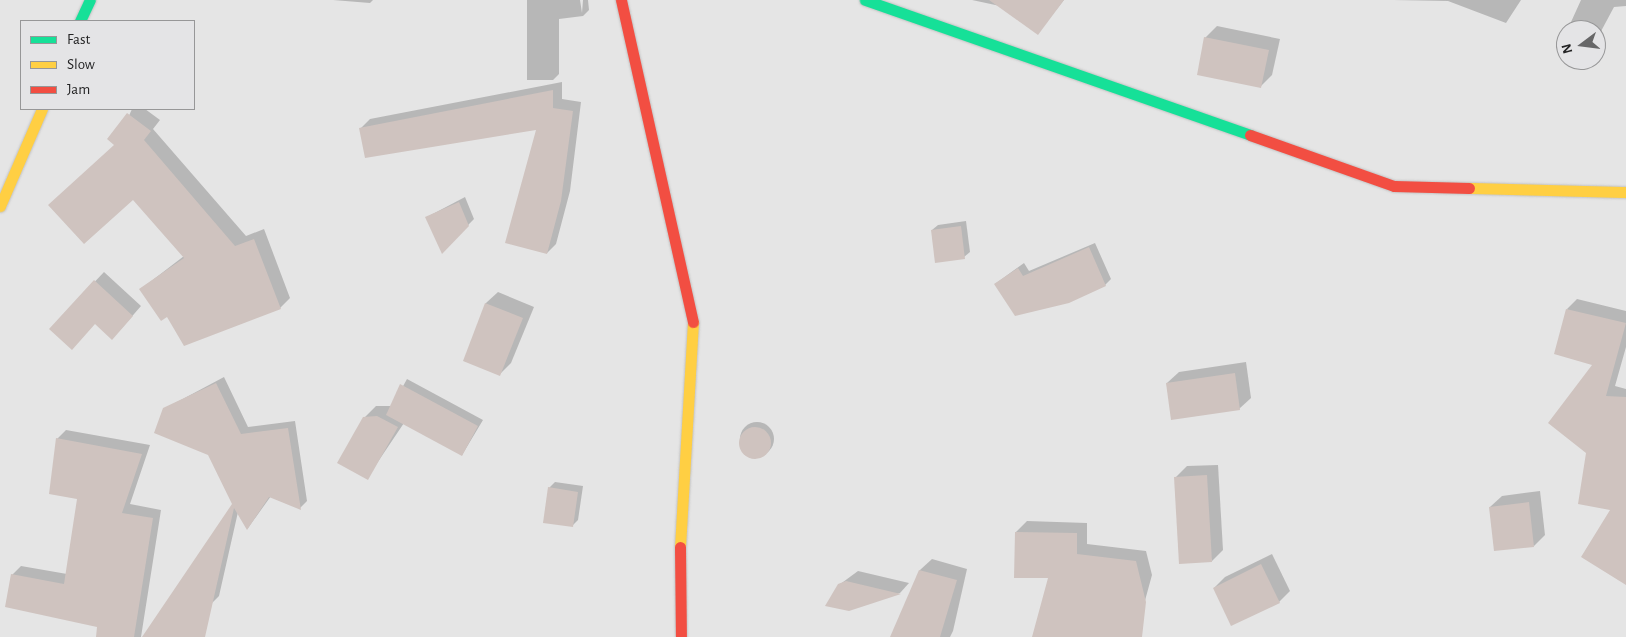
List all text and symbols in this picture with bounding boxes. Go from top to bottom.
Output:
legend [20,20,195,110]
north arrow [1556,20,1606,70]
text: Fast [67,32,90,47]
text: N [1559,42,1576,55]
text: Slow [67,57,95,72]
text: Jam [67,82,90,97]

